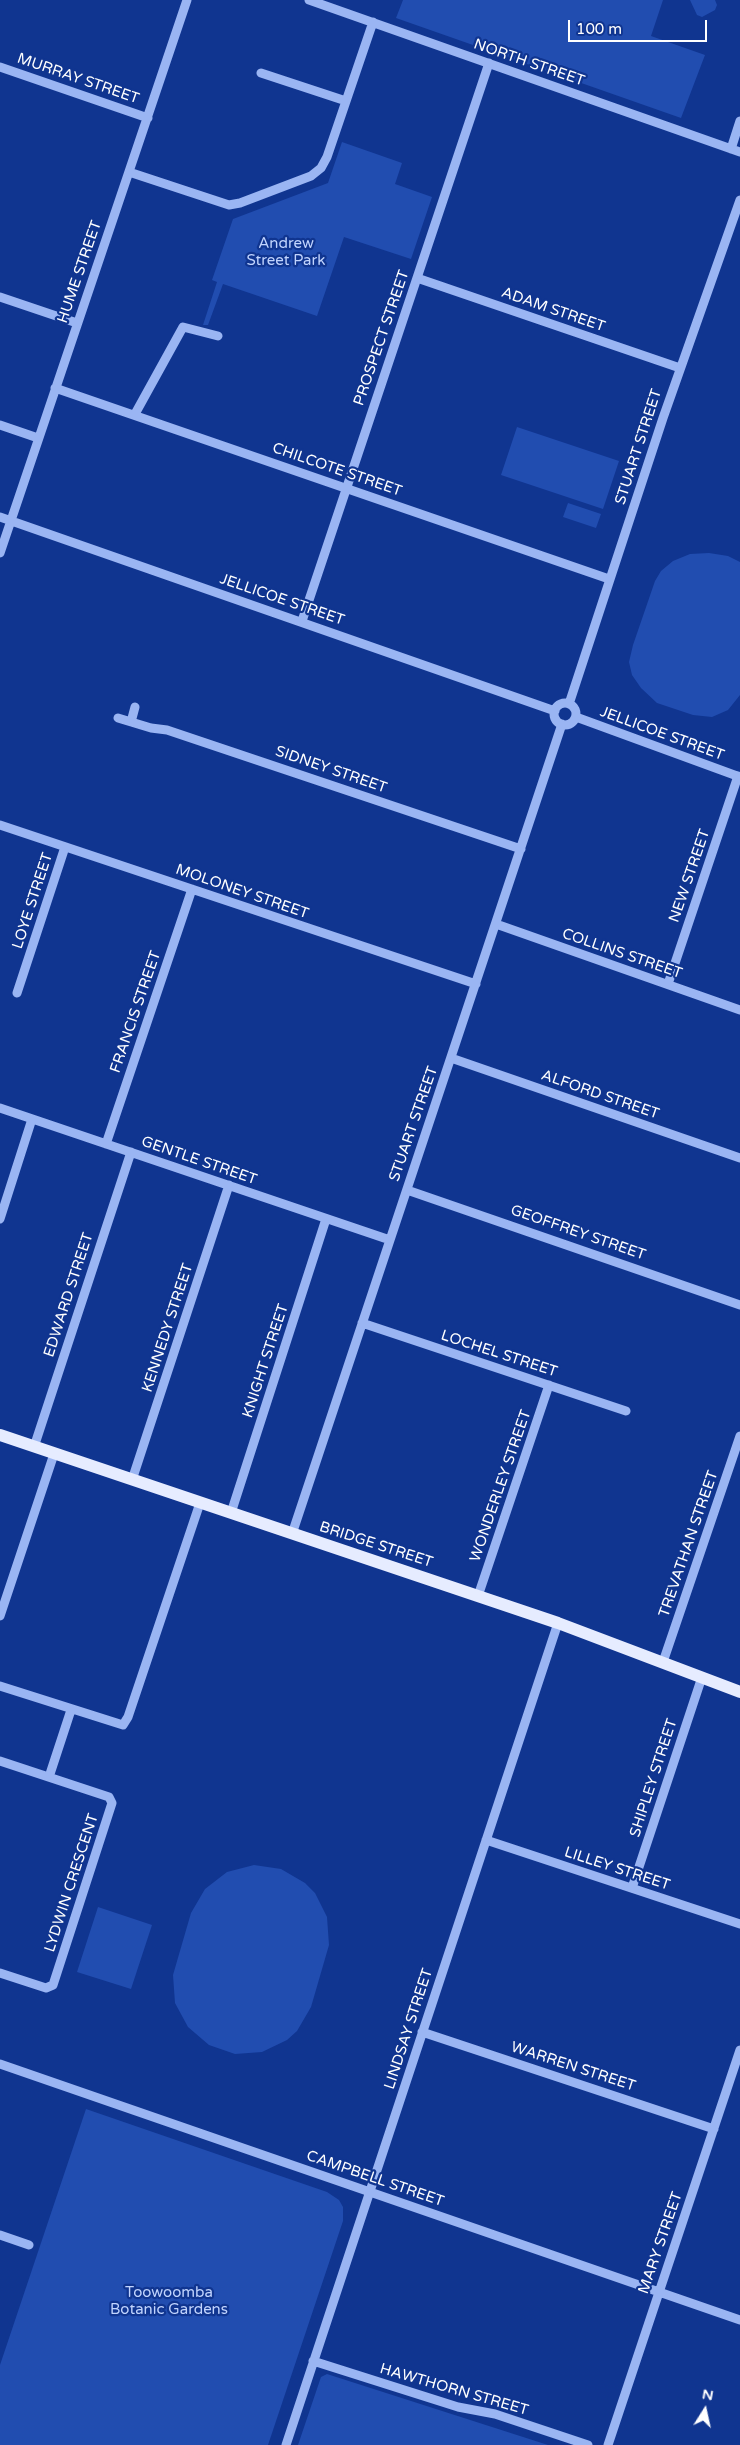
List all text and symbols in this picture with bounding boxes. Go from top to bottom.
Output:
scale bar [570,10,709,42]
text: 100 m [576,20,622,38]
street label: NORTH STREET [471,36,587,90]
street label: MURRAY STREET [15,50,141,108]
street label: HUME STREET [54,218,106,326]
park label: Andrew Street Park [247,235,325,270]
street label: PROSPECT STREET [350,268,414,408]
street label: ADAM STREET [499,284,607,336]
street label: STUART STREET [612,387,666,507]
street label: CHILCOTE STREET [270,439,404,501]
street label: JELLICOE STREET [217,570,347,630]
street label: JELLICOE STREET [598,703,726,765]
street label: SIDNEY STREET [273,743,389,797]
street label: NEW STREET [666,827,714,925]
street label: LOYE STREET [9,851,57,951]
street label: MOLONEY STREET [173,861,311,923]
street label: COLLINS STREET [560,925,684,983]
street label: FRANCIS STREET [107,949,165,1075]
street label: STUART STREET [386,1064,442,1184]
street label: ALFORD STREET [539,1066,661,1124]
street label: GENTLE STREET [139,1133,259,1189]
street label: GEOFFREY STREET [508,1201,648,1265]
street label: EDWARD STREET [40,1230,98,1360]
street label: KENNEDY STREET [139,1261,197,1395]
street label: KNIGHT STREET [239,1302,293,1420]
street label: LOCHEL STREET [438,1327,560,1381]
street label: WONDERLEY STREET [467,1408,535,1564]
street label: TREVATHAN STREET [655,1468,723,1620]
street label: BRIDGE STREET [317,1518,435,1572]
street label: SHIPLEY STREET [626,1717,682,1839]
street label: LYDWIN CRESCENT [41,1811,103,1955]
street label: LILLEY STREET [562,1843,672,1895]
street label: LINDSAY STREET [381,1966,437,2092]
street label: WARREN STREET [508,2038,638,2096]
street label: CAMPBELL STREET [304,2147,446,2211]
street label: MARY STREET [635,2190,687,2296]
park label: Toowoomba Botanic Gardens [110,2284,228,2319]
street label: HAWTHORN STREET [378,2360,530,2420]
north arrow [680,2385,730,2435]
text: N [701,2385,715,2404]

